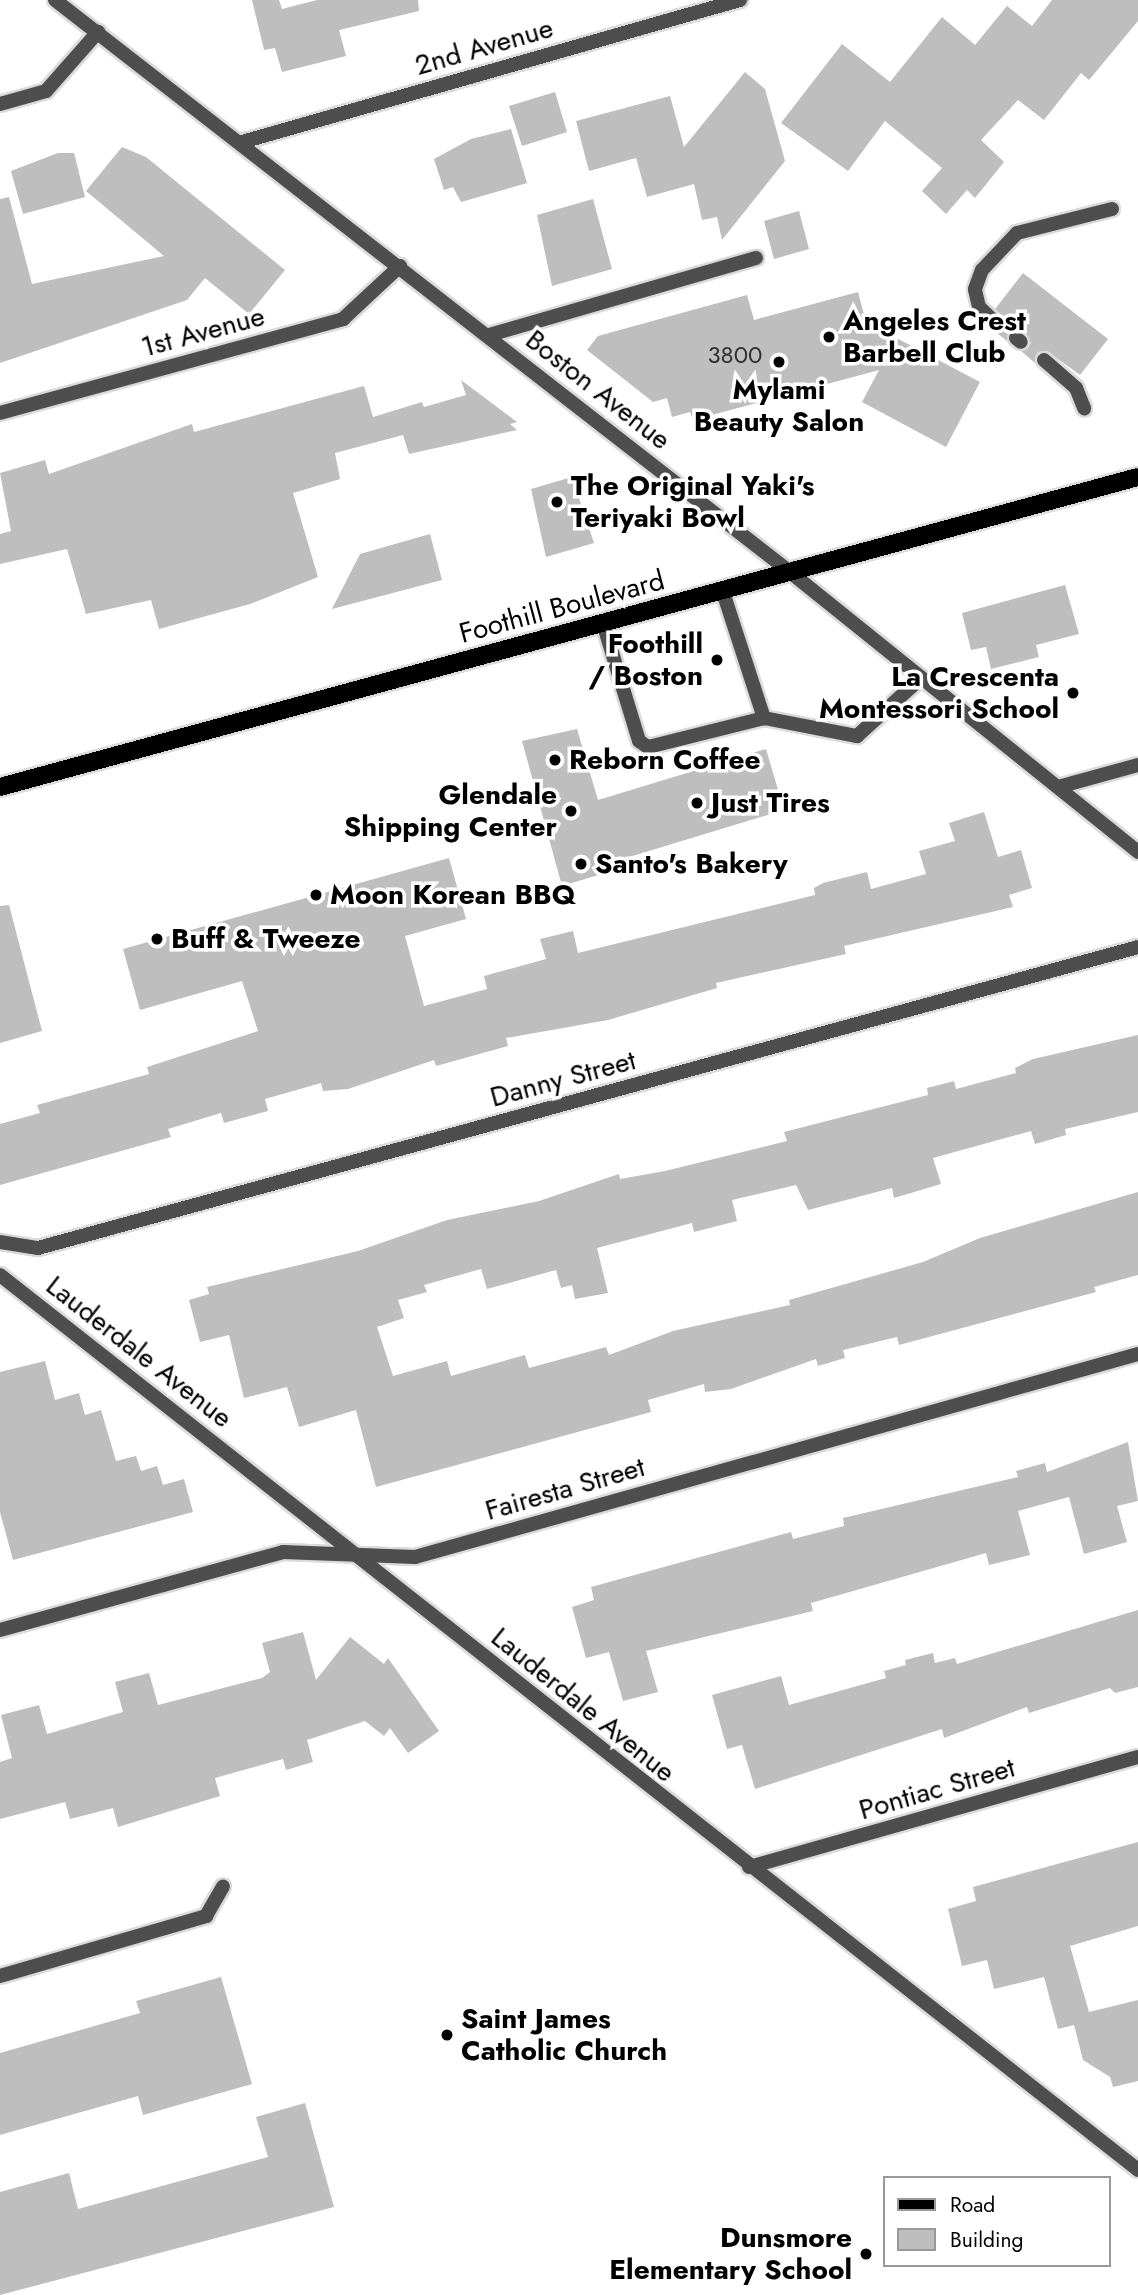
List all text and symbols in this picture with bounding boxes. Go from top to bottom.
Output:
street label: 2nd Avenue [411,11,557,83]
street label: 1st Avenue [138,299,268,365]
place label: Angeles Crest Barbell Club [843,304,1026,370]
street label: Boston Avenue [519,323,677,457]
marker: Angeles Crest Barbell Club [821,329,837,345]
house number: 3800 [707,341,763,369]
marker: Mylami Beauty Salon [771,354,787,370]
place label: Mylami Beauty Salon [694,373,864,439]
place label: The Original Yaki's Teriyaki Bowl [571,469,814,535]
marker: The Original Yaki's Teriyaki Bowl [549,494,565,510]
street label: Foothill Boulevard [456,563,668,651]
place label: Foothill / Boston [588,627,703,693]
marker: Foothill / Boston [709,652,725,668]
place label: La Crescenta Montessori School [819,660,1059,726]
marker: La Crescenta Montessori School [1065,685,1081,701]
place label: Reborn Coffee [569,743,760,777]
marker: Reborn Coffee [547,752,563,768]
place label: Glendale Shipping Center [344,778,557,844]
place label: Just Tires [711,786,830,820]
marker: Just Tires [689,795,705,811]
marker: Glendale Shipping Center [563,803,579,819]
place label: Santo's Bakery [595,847,788,881]
marker: Santo's Bakery [573,856,589,872]
place label: Moon Korean BBQ [330,878,576,912]
marker: Moon Korean BBQ [308,887,324,903]
place label: Buff & Tweeze [171,922,360,956]
marker: Buff & Tweeze [149,931,165,947]
street label: Danny Street [487,1043,639,1115]
street label: Lauderdale Avenue [39,1269,239,1435]
street label: Fairesta Street [481,1450,649,1528]
street label: Lauderdale Avenue [484,1621,682,1789]
street label: Pontiac Street [855,1751,1019,1827]
place label: Saint James Catholic Church [461,2002,667,2068]
marker: Saint James Catholic Church [439,2027,455,2043]
legend [883,2176,1110,2267]
text: Road [950,2190,995,2220]
place label: Dunsmore Elementary School [609,2221,852,2287]
text: Building [950,2225,1023,2255]
marker: Dunsmore Elementary School [858,2246,874,2262]

